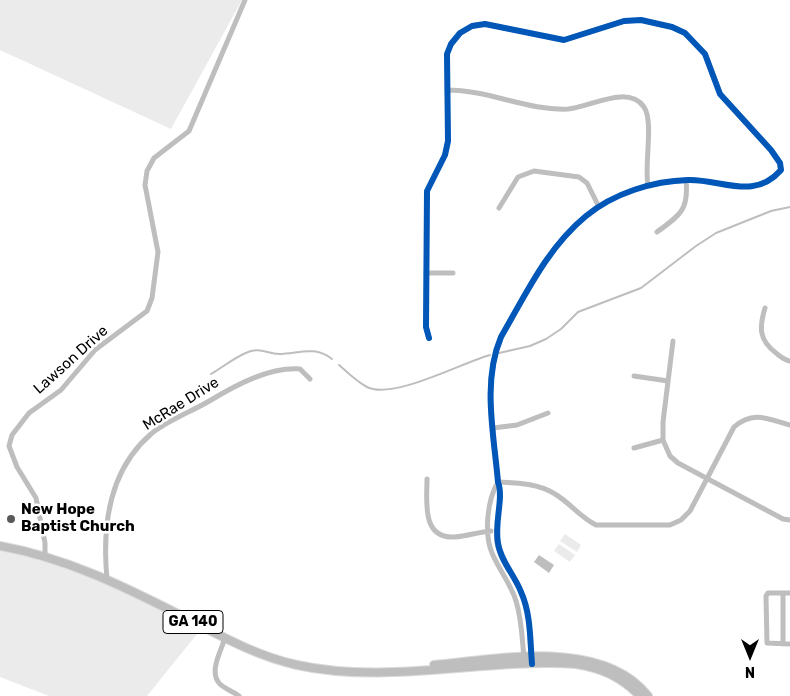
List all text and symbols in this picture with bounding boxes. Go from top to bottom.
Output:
street label: Lawson Drive [30,322,112,398]
street label: McRae Drive [140,373,222,435]
place label: New Hope Baptist Church [21,501,135,536]
marker: New Hope Baptist Church [5,513,17,525]
road number: GA 140 [163,610,223,634]
north arrow [725,631,775,681]
text: N [745,663,755,680]

